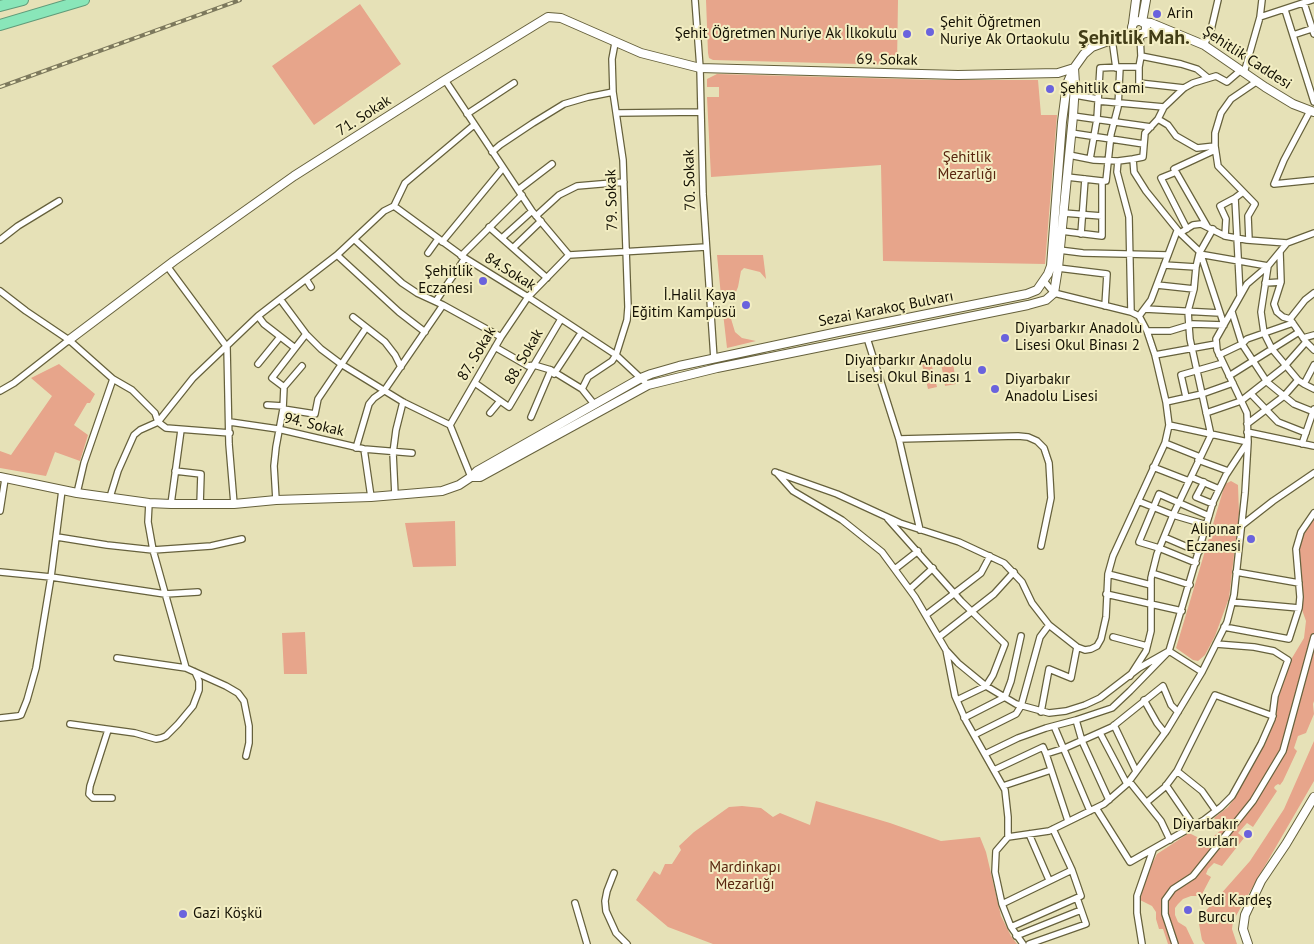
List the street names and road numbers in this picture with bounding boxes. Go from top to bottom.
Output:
street label: Şehitlik Caddesi [1199,23,1295,93]
street label: 69. Sokak [856,50,918,70]
street label: 71. Sokak [333,92,395,140]
street label: 70. Sokak [680,149,700,211]
street label: 79. Sokak [602,169,622,231]
street label: 84.Sokak [481,249,539,295]
street label: Sezai Karakoç Bulvarı [817,287,955,331]
street label: 87. Sokak [454,324,500,384]
street label: 88. Sokak [501,326,547,388]
street label: 94. Sokak [282,409,346,441]

